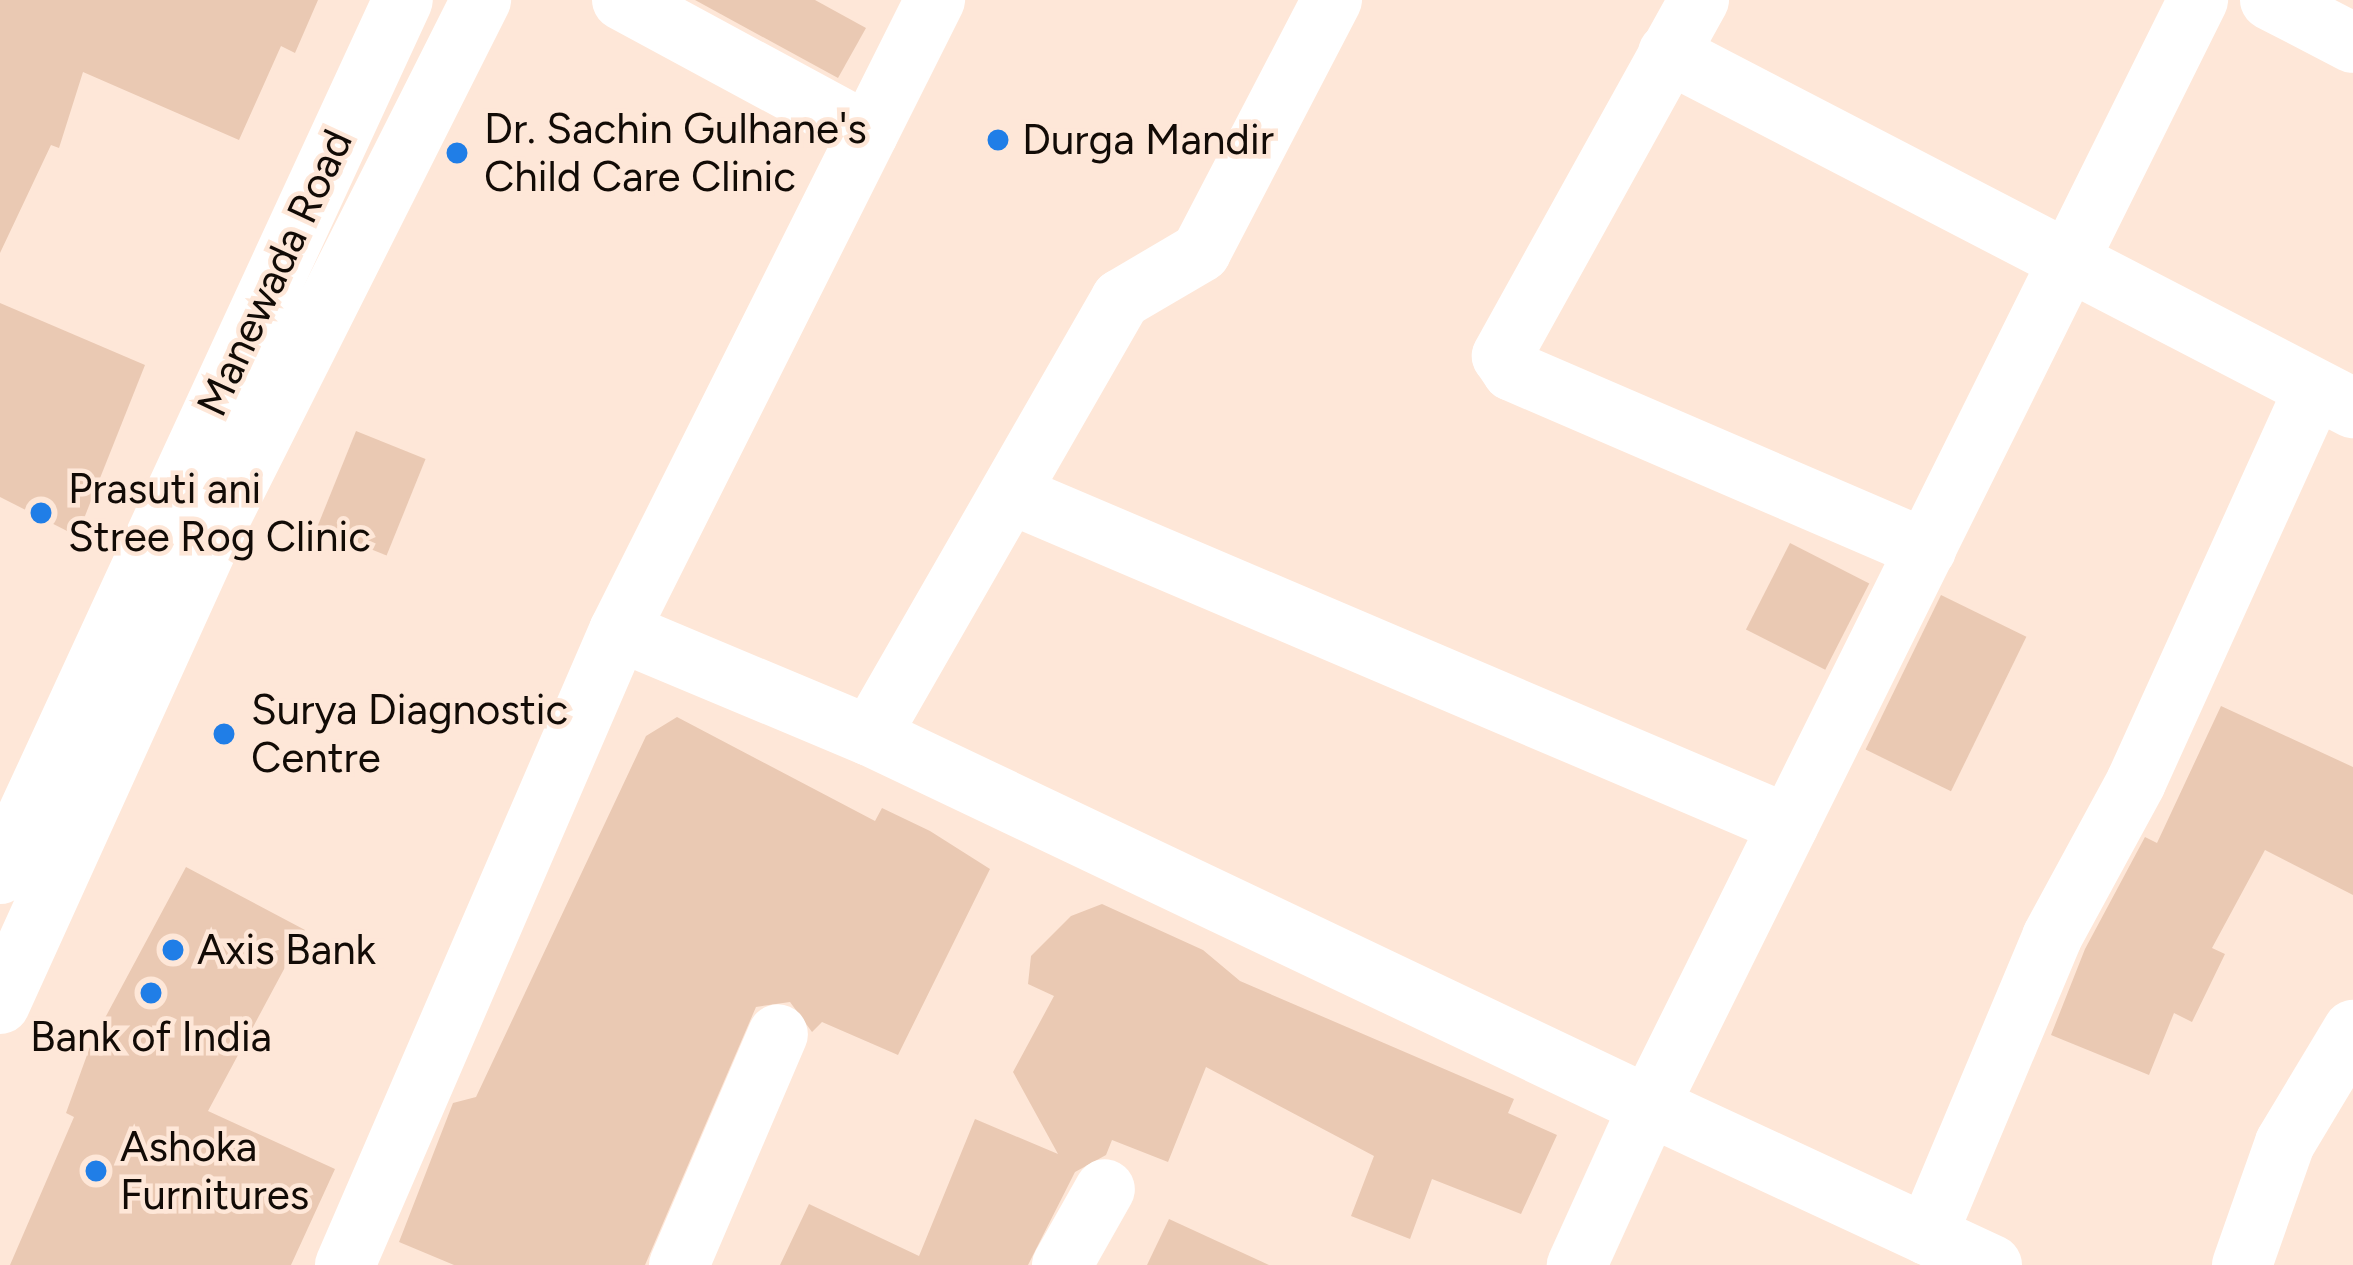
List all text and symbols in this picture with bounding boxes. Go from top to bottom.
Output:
place label: Dr. Sachin Gulhane's Child Care Clinic [484,104,867,202]
place label: Durga Mandir [1022,115,1274,165]
street label: Manewada Road [187,122,363,424]
marker: Durga Mandir [985,127,1011,153]
marker: Dr. Sachin Gulhane's Child Care Clinic [441,137,473,169]
place label: Prasuti ani Stree Rog Clinic [68,464,371,562]
marker: Prasuti ani Stree Rog Clinic [25,497,57,529]
place label: Surya Diagnostic Centre [251,685,568,783]
marker: Surya Diagnostic Centre [208,718,240,750]
place label: Axis Bank [197,925,376,975]
marker: Axis Bank [160,937,186,963]
marker: Bank of India [138,980,164,1006]
place label: Bank of India [30,1012,272,1062]
place label: Ashoka Furnitures [120,1122,309,1220]
marker: Ashoka Furnitures [83,1158,109,1184]

